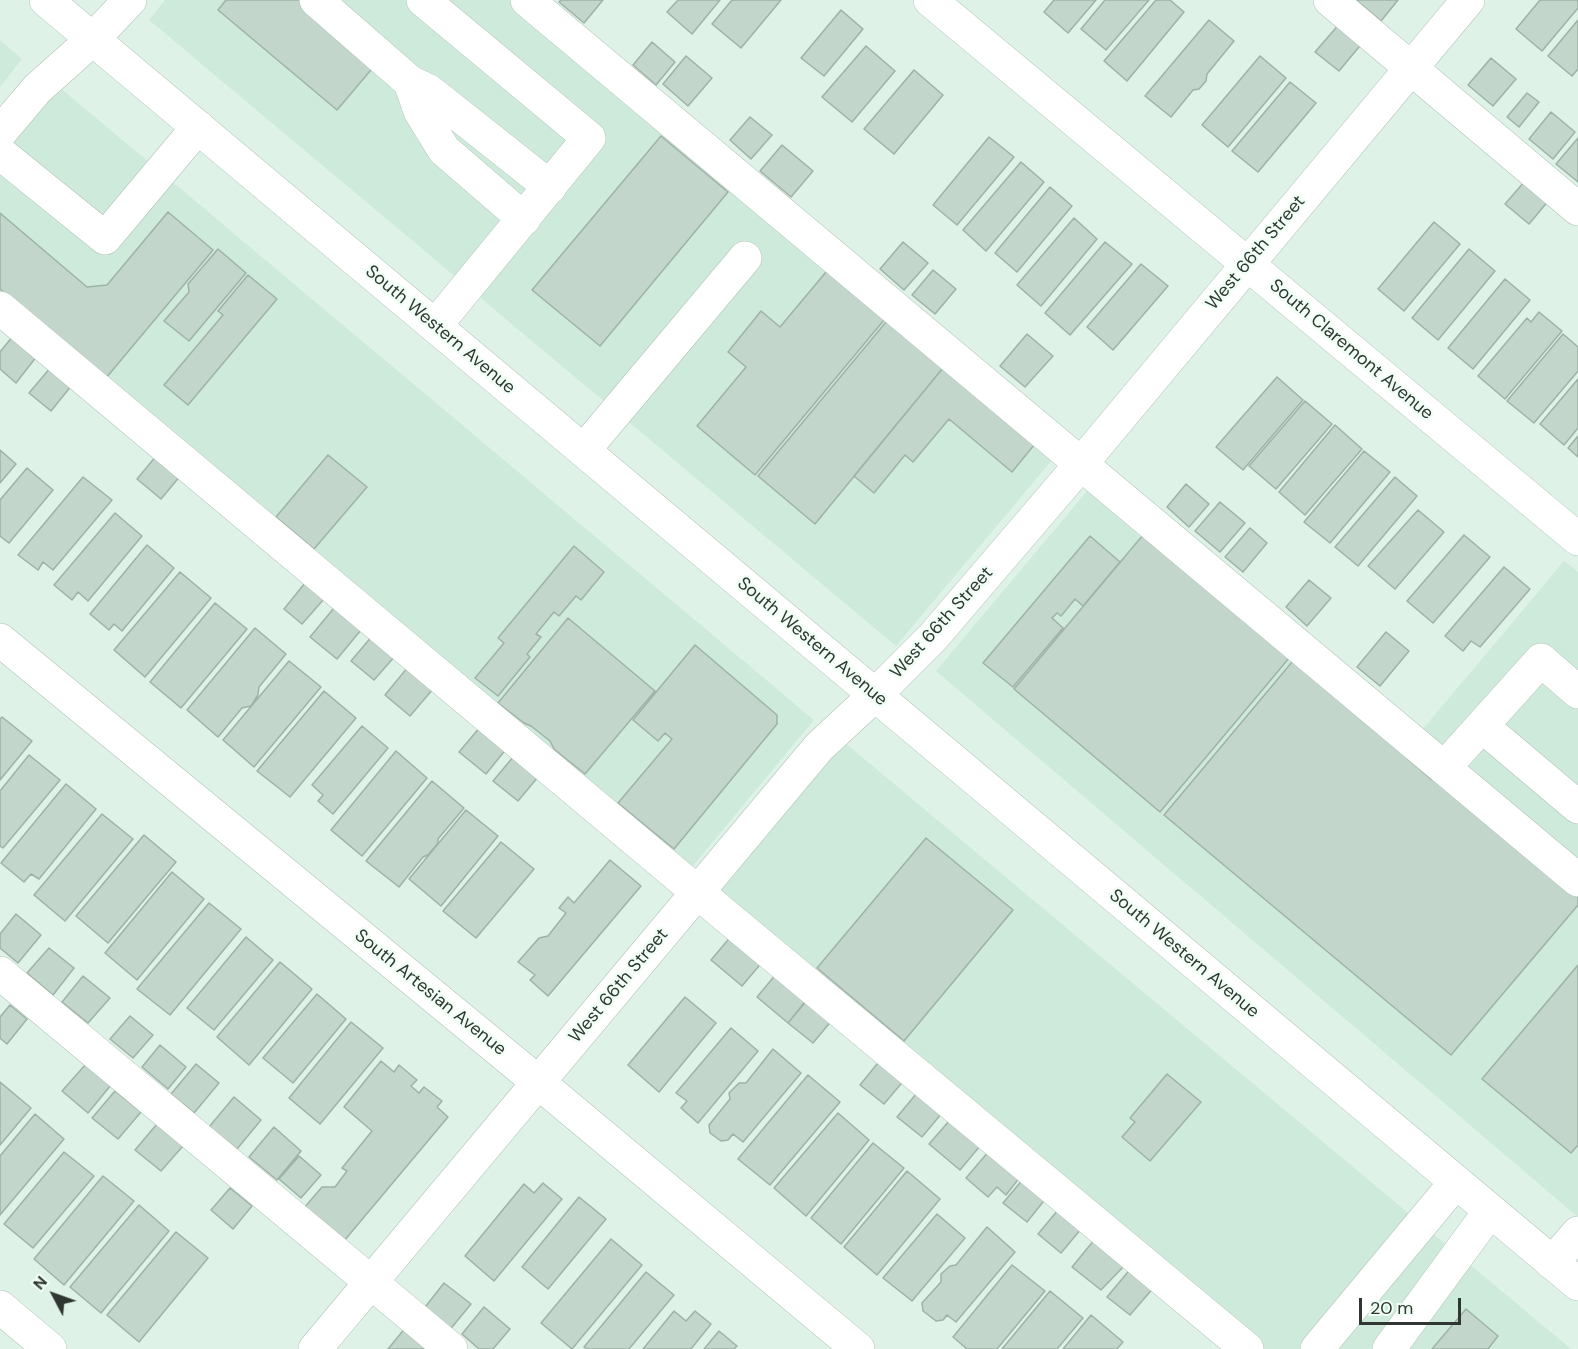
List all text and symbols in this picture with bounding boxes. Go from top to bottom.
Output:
street label: West 66th Street [1202,191,1310,315]
street label: South Western Avenue [361,261,519,399]
street label: South Claremont Avenue [1265,275,1437,425]
street label: West 66th Street [886,563,998,683]
street label: South Western Avenue [733,573,891,711]
street label: South Western Avenue [1105,885,1263,1023]
street label: West 66th Street [565,924,673,1048]
street label: South Artesian Avenue [350,925,510,1061]
north arrow [24,1265,84,1325]
text: N [28,1272,52,1294]
scale bar [1362,1286,1464,1324]
text: 20 m [1370,1296,1413,1320]

